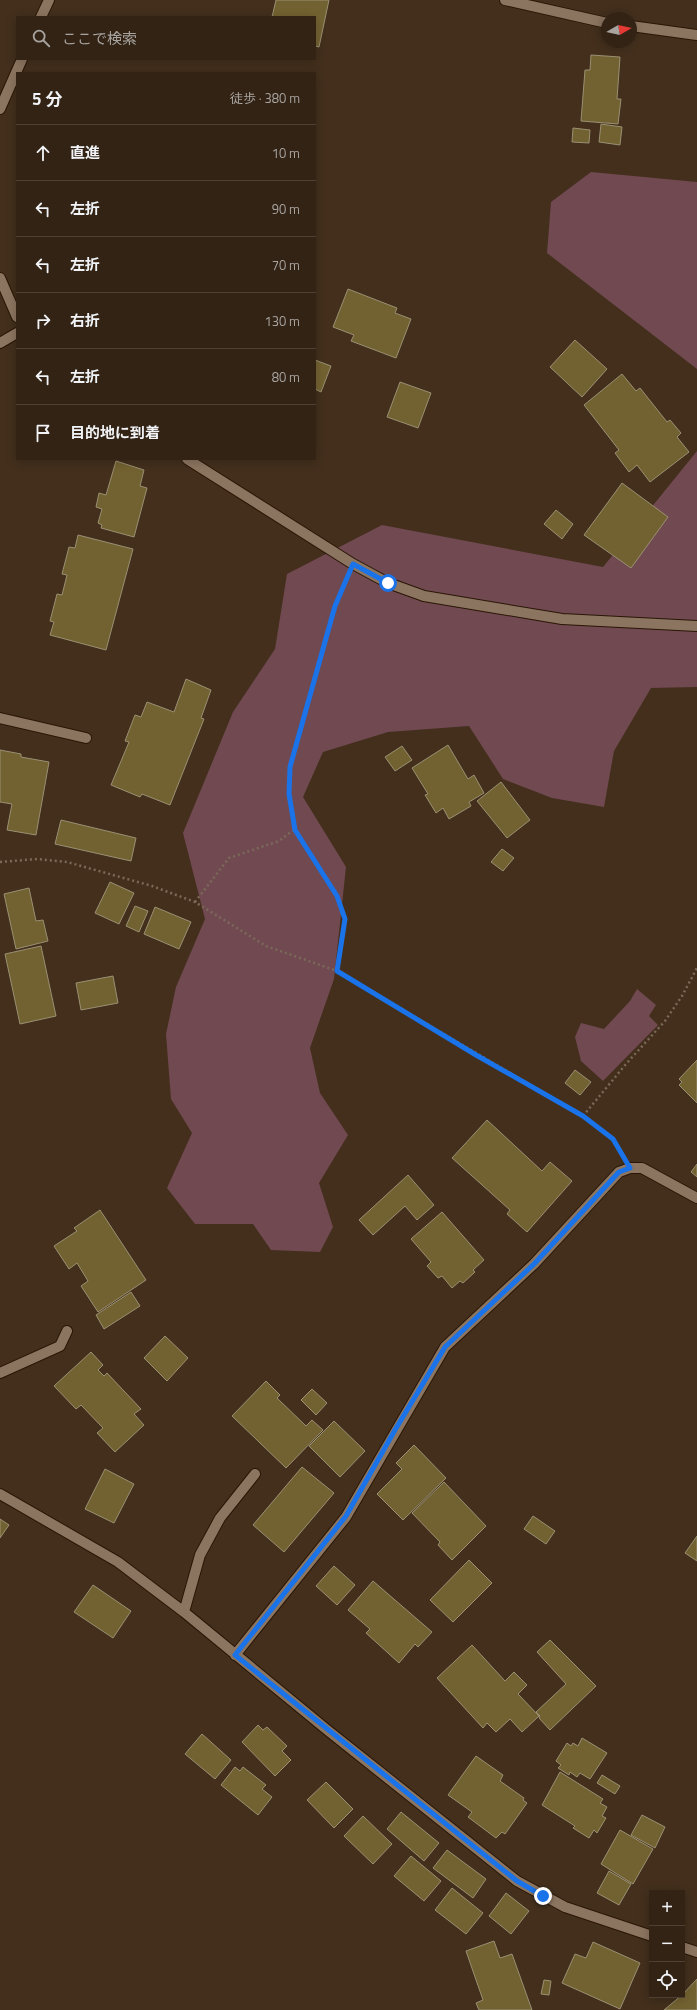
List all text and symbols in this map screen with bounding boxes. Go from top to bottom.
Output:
north arrow [601,12,637,48]
search box [16,16,316,60]
icon: search [30,27,52,49]
text: ここで検索 [62,27,137,50]
text: 5 分 [32,86,62,112]
text: 徒歩 · 380 m [230,88,300,108]
text: 直進 [70,141,100,164]
icon: ahead [32,142,54,164]
text: 10 m [272,143,300,163]
text: 左折 [70,197,100,220]
icon: left [32,198,54,220]
text: 90 m [272,199,300,219]
text: 左折 [70,253,100,276]
icon: left [32,254,54,276]
text: 70 m [272,255,300,275]
text: 右折 [70,309,100,332]
icon: right [32,310,54,332]
text: 130 m [264,311,300,331]
text: 左折 [70,365,100,388]
icon: left [32,366,54,388]
text: 80 m [272,367,300,387]
text: 目的地に到着 [70,421,160,444]
icon: arrive [32,422,54,444]
route start [379,574,397,592]
route end [534,1887,552,1905]
map controls [649,1890,685,1998]
button: + [649,1890,685,1926]
button: − [649,1926,685,1962]
button: locate [649,1962,685,1998]

